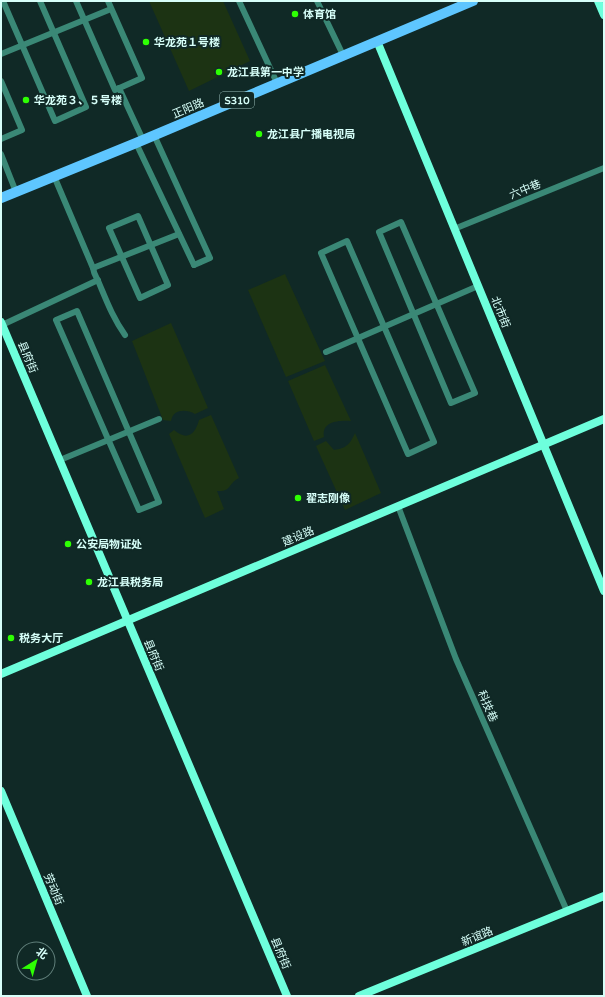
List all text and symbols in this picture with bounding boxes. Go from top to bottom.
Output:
place label: 体育馆 [303,8,336,21]
marker: 体育馆 [290,9,300,19]
place label: 华龙苑１号楼 [154,36,220,49]
marker: 华龙苑１号楼 [141,37,151,47]
place label: 龙江县第一中学 [227,66,304,79]
marker: 龙江县第一中学 [214,67,224,77]
road number: S310 [220,92,254,108]
place label: 华龙苑３、５号楼 [34,94,122,107]
marker: 华龙苑３、５号楼 [21,95,31,105]
street label: 正阳路 [170,96,206,121]
place label: 龙江县广播电视局 [267,128,355,141]
marker: 龙江县广播电视局 [254,129,264,139]
street label: 六中巷 [507,177,543,202]
street label: 北市街 [488,294,513,330]
street label: 县府街 [15,339,40,375]
place label: 翟志刚像 [306,492,350,505]
marker: 翟志刚像 [293,493,303,503]
street label: 建设路 [280,524,316,549]
place label: 公安局物证处 [76,538,142,551]
marker: 公安局物证处 [63,539,73,549]
place label: 龙江县税务局 [97,576,163,589]
marker: 龙江县税务局 [84,577,94,587]
place label: 税务大厅 [19,632,63,645]
marker: 税务大厅 [6,633,16,643]
street label: 县府街 [141,637,166,673]
street label: 科技巷 [475,688,500,724]
street label: 劳动街 [41,871,66,907]
street label: 新谊路 [459,924,495,949]
street label: 县府街 [268,935,293,971]
north arrow [16,941,56,981]
text: 北 [33,945,50,962]

